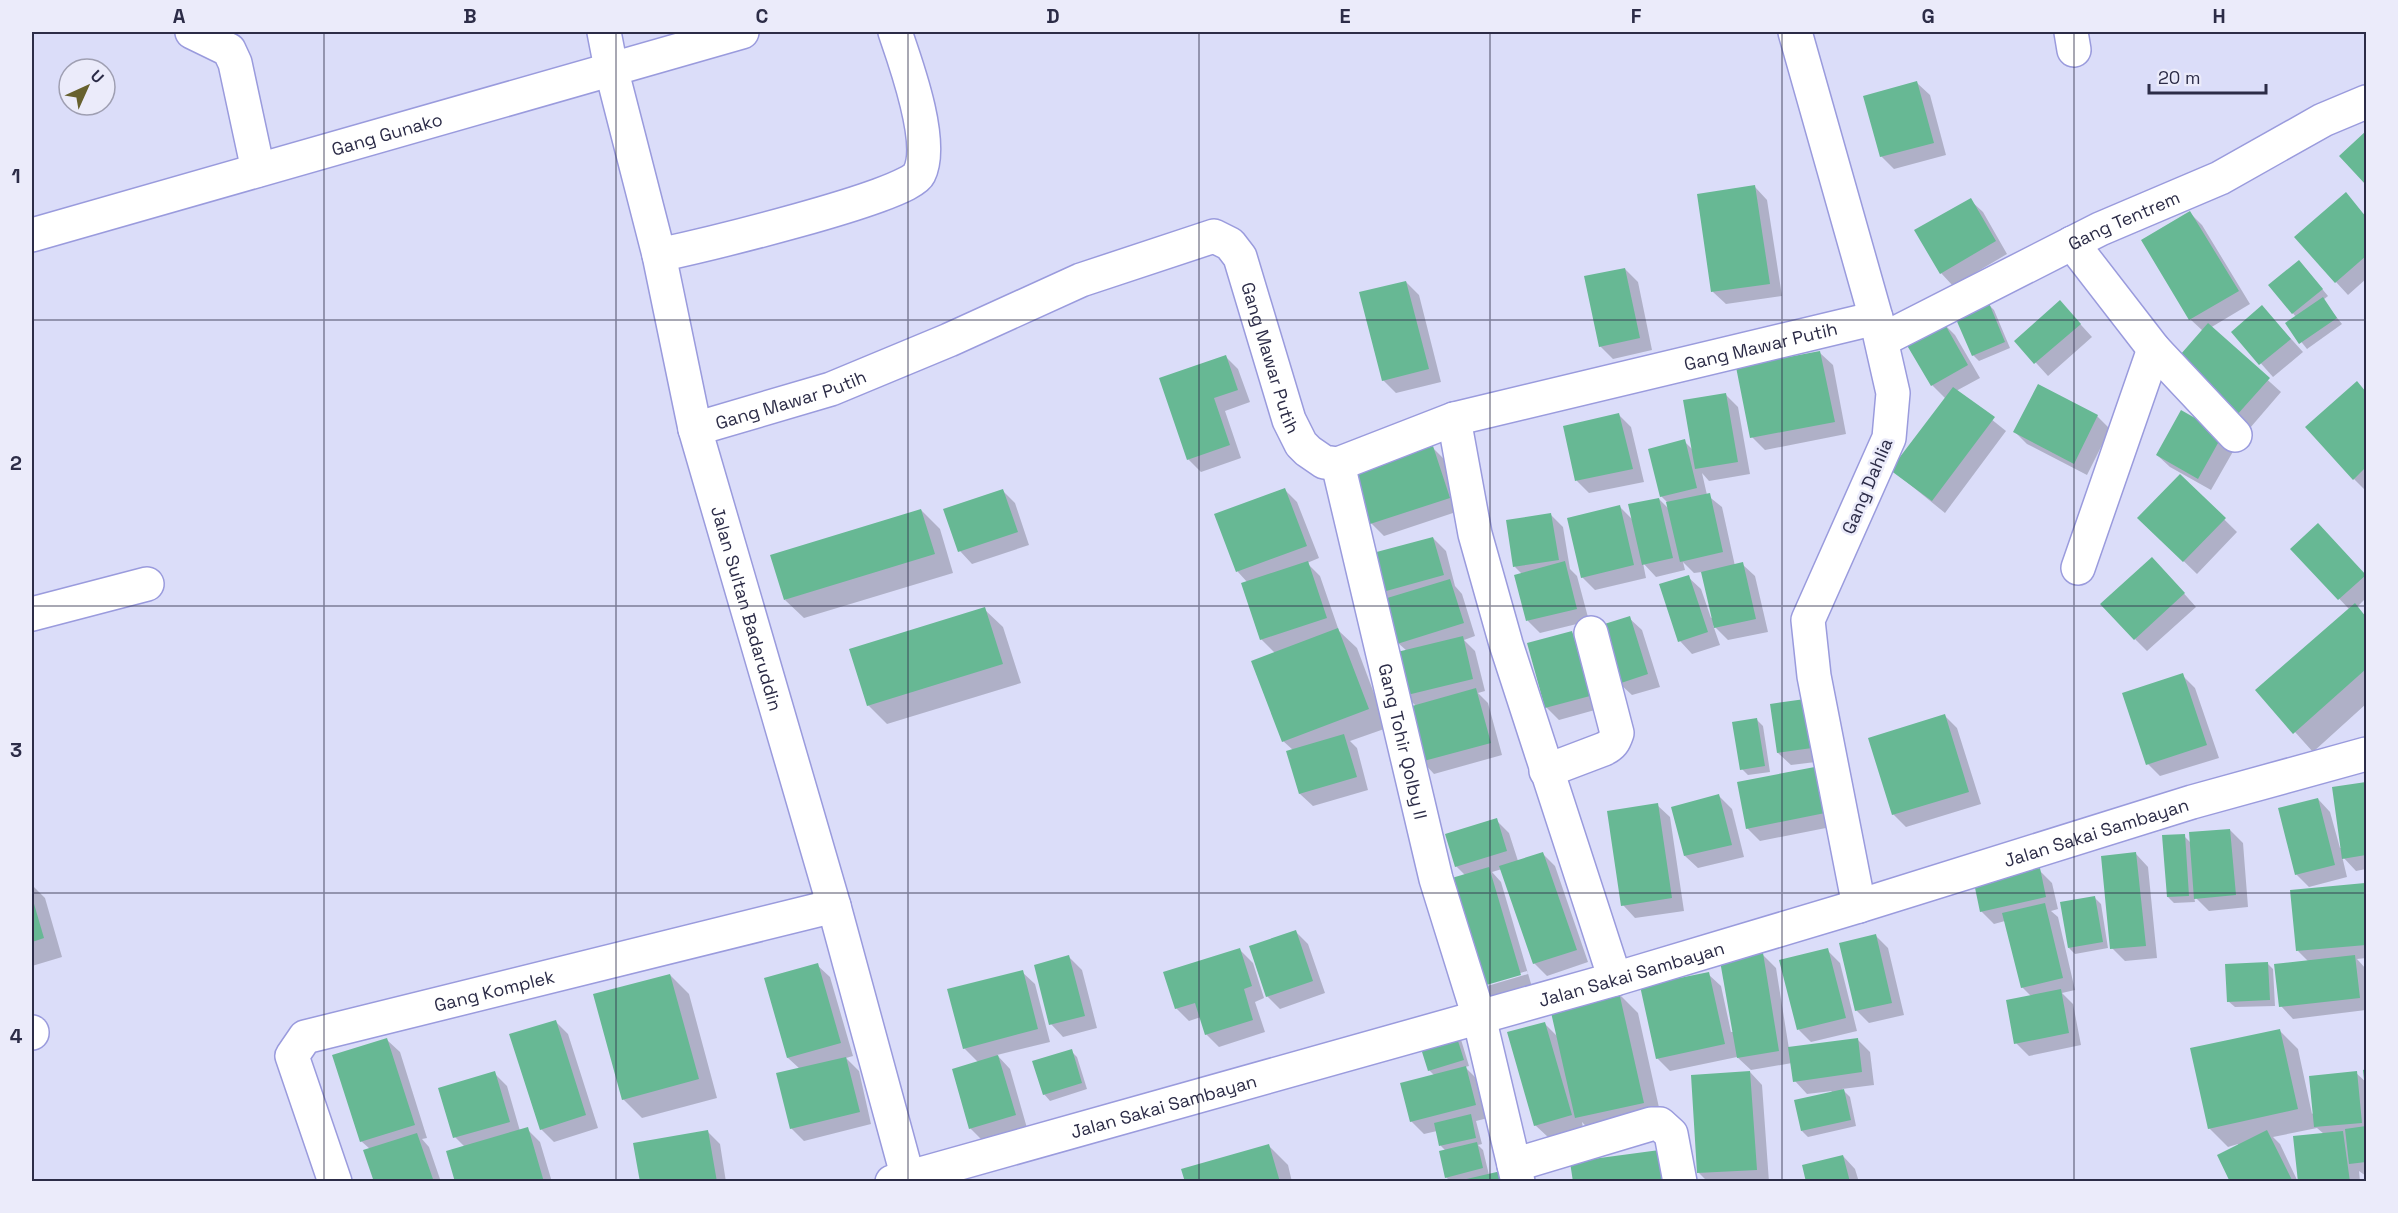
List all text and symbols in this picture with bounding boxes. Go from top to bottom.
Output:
text: A [173,3,186,29]
text: B [463,3,477,29]
text: C [756,3,769,29]
text: D [1046,3,1060,29]
text: E [1339,3,1351,29]
text: F [1631,3,1642,29]
text: G [1921,3,1935,29]
text: H [2212,3,2226,29]
north arrow [57,57,117,117]
scale bar [2149,57,2266,95]
text: U [86,66,108,88]
text: 20 m [2158,66,2201,89]
street label: Gang Gunako [329,107,445,160]
text: 1 [11,163,21,189]
street label: Gang Tentrem [2064,185,2183,255]
street label: Gang Mawar Putih [1237,279,1305,437]
street label: Gang Mawar Putih [1682,316,1840,375]
street label: Gang Mawar Putih [712,364,869,434]
street label: Gang Dahlia [1836,435,1898,537]
text: 2 [10,450,22,476]
street label: Jalan Sultan Badaruddin [706,503,788,713]
street label: Gang Tohir Qolby II [1374,661,1433,822]
text: 3 [10,737,22,763]
street label: Jalan Sakai Sambayan [2001,792,2191,872]
street label: Jalan Sakai Sambayan [1536,936,1727,1011]
street label: Gang Komplek [432,964,557,1016]
text: 4 [10,1023,23,1049]
street label: Jalan Sakai Sambayan [1068,1069,1259,1143]

